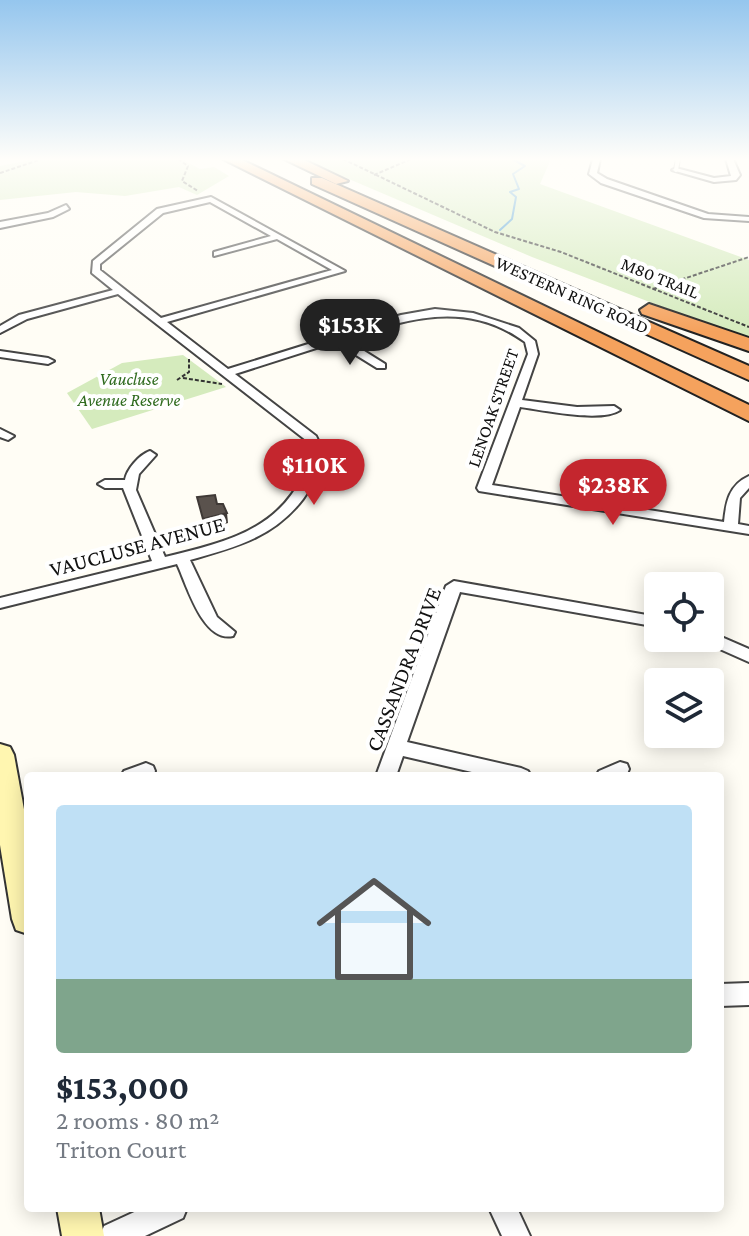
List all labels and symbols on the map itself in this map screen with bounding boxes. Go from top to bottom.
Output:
street label: WESTERN RING ROAD [492,252,652,338]
street label: M80 TRAIL [618,253,702,303]
pin: $153K [294,299,406,367]
street label: LENOAK STREET [463,346,523,470]
park label: Vaucluse Avenue Reserve [77,369,180,410]
pin: $110K [258,439,370,507]
pin: $238K [557,459,669,527]
street label: VAUCLUSE AVENUE [47,511,227,582]
street label: CASSANDRA DRIVE [361,584,446,755]

